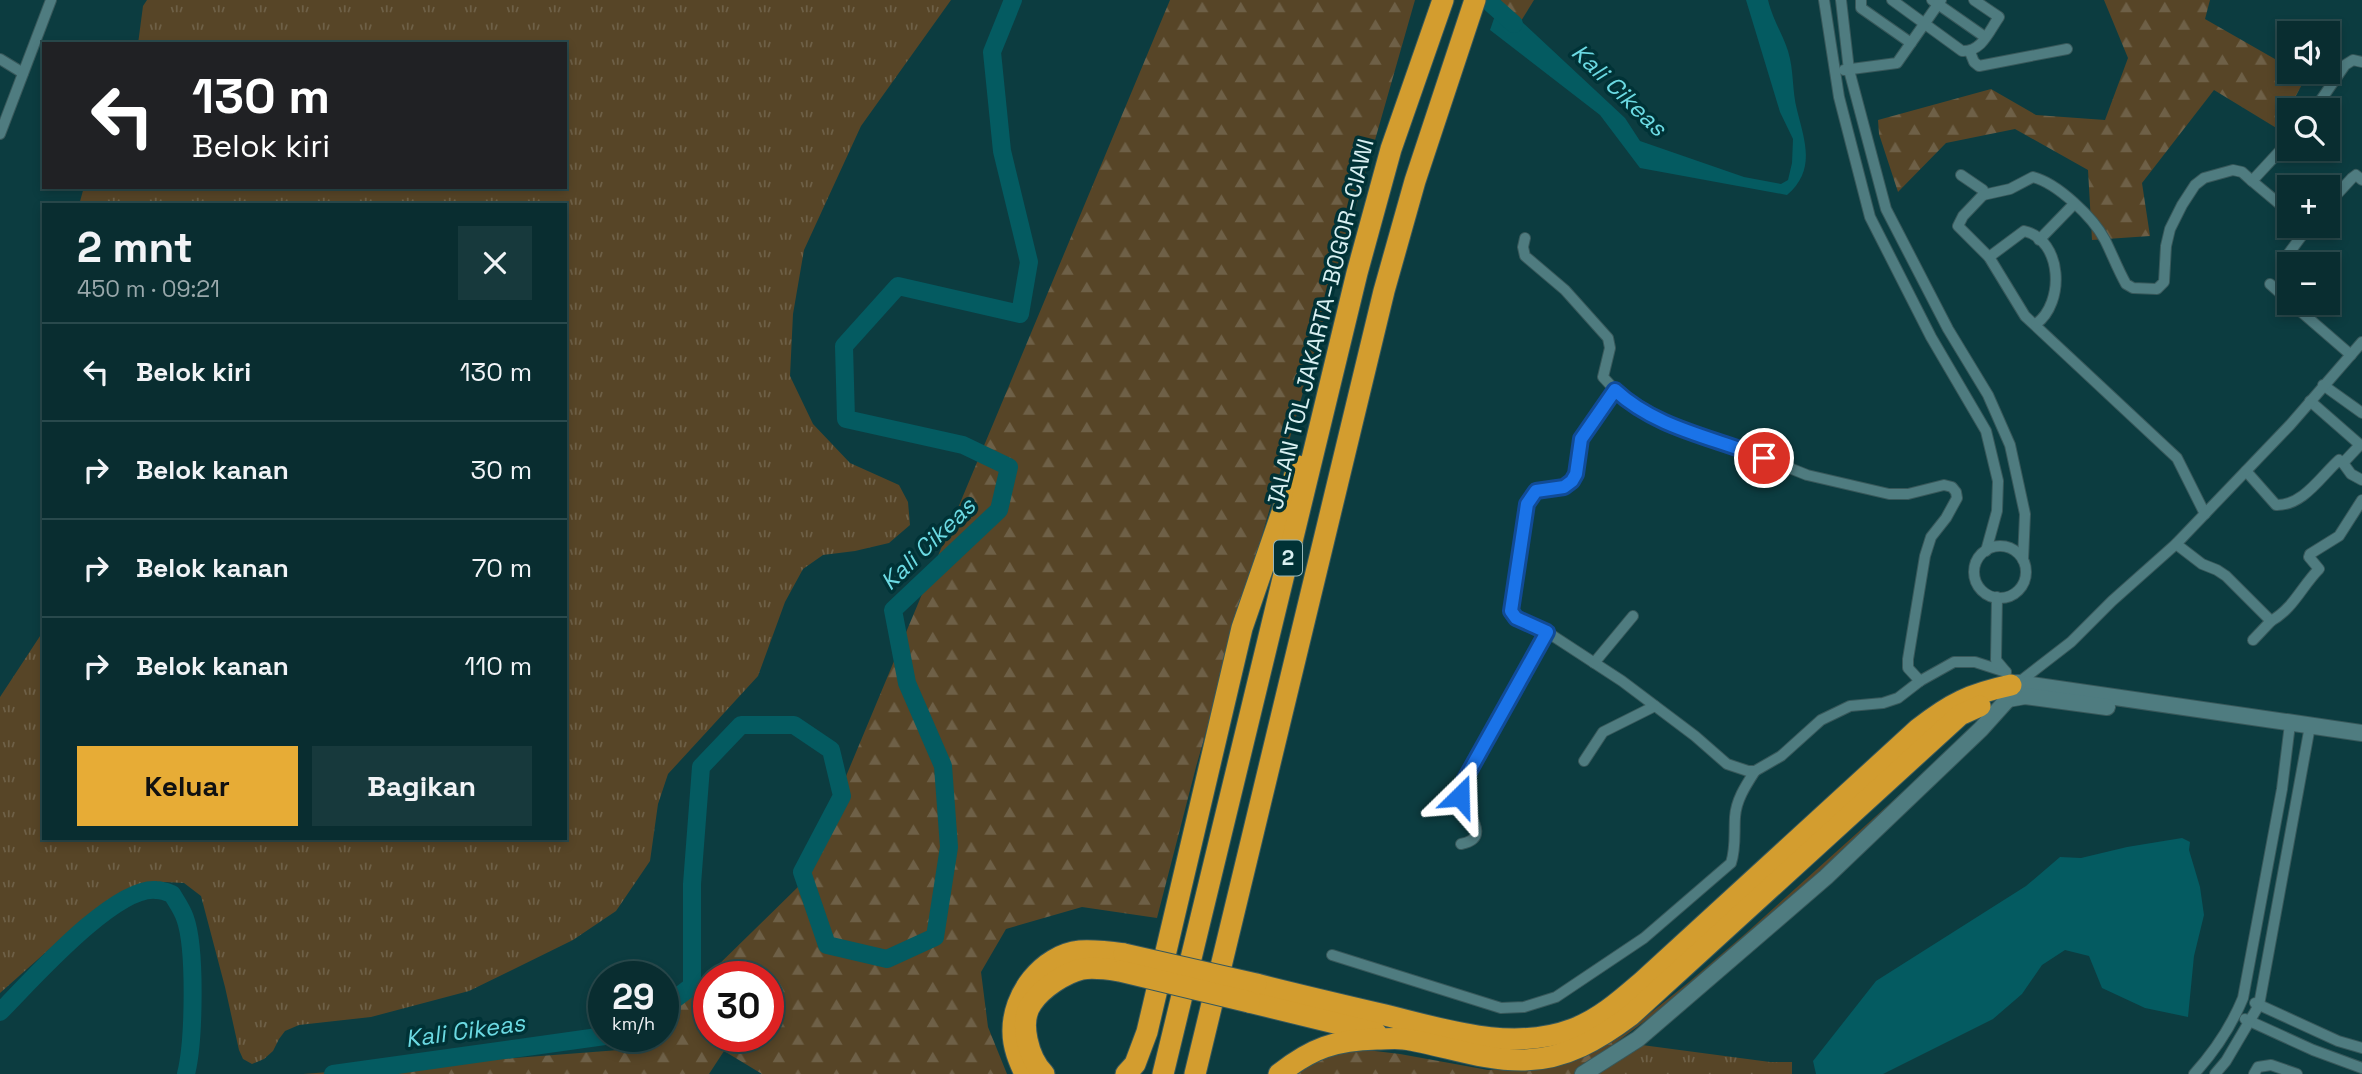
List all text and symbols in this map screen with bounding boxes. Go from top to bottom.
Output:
map controls [2277,21,2340,315]
button: sound [2277,21,2340,84]
water label: Kali Cikeas [1565,37,1674,144]
text: 130 m [192,65,330,127]
icon: left [77,70,168,161]
button: search [2277,98,2340,161]
text: Belok kiri [192,126,330,166]
street label: JALAN TOL JAKARTA–BOGOR–CIAWI [1259,136,1381,512]
button: + [2277,175,2340,238]
text: 2 mnt [77,221,193,274]
button: close [458,226,532,300]
button: − [2277,252,2340,315]
text: 450 m · 09:21 [77,274,220,304]
icon: left [77,353,115,391]
text: Belok kiri [136,355,251,389]
text: 130 m [460,355,532,389]
pin [1734,428,1794,488]
icon: arrive [1745,439,1783,477]
icon: right [77,451,115,489]
text: Belok kanan [136,453,289,487]
text: 30 m [471,453,532,487]
water label: Kali Cikeas [874,490,983,597]
road number: 2 [1274,540,1302,576]
icon: right [77,549,115,587]
text: Belok kanan [136,551,289,585]
text: 70 m [472,551,532,585]
icon: right [77,647,115,685]
text: Belok kanan [136,649,289,683]
text: 110 m [465,649,532,683]
button: Keluar [77,746,298,826]
button: Bagikan [312,746,532,826]
position arrow [1423,759,1497,833]
speed limit sign: 30 [693,961,784,1052]
text: 29 [612,975,655,1019]
water label: Kali Cikeas [403,1007,528,1054]
text: km/h [612,1012,655,1035]

